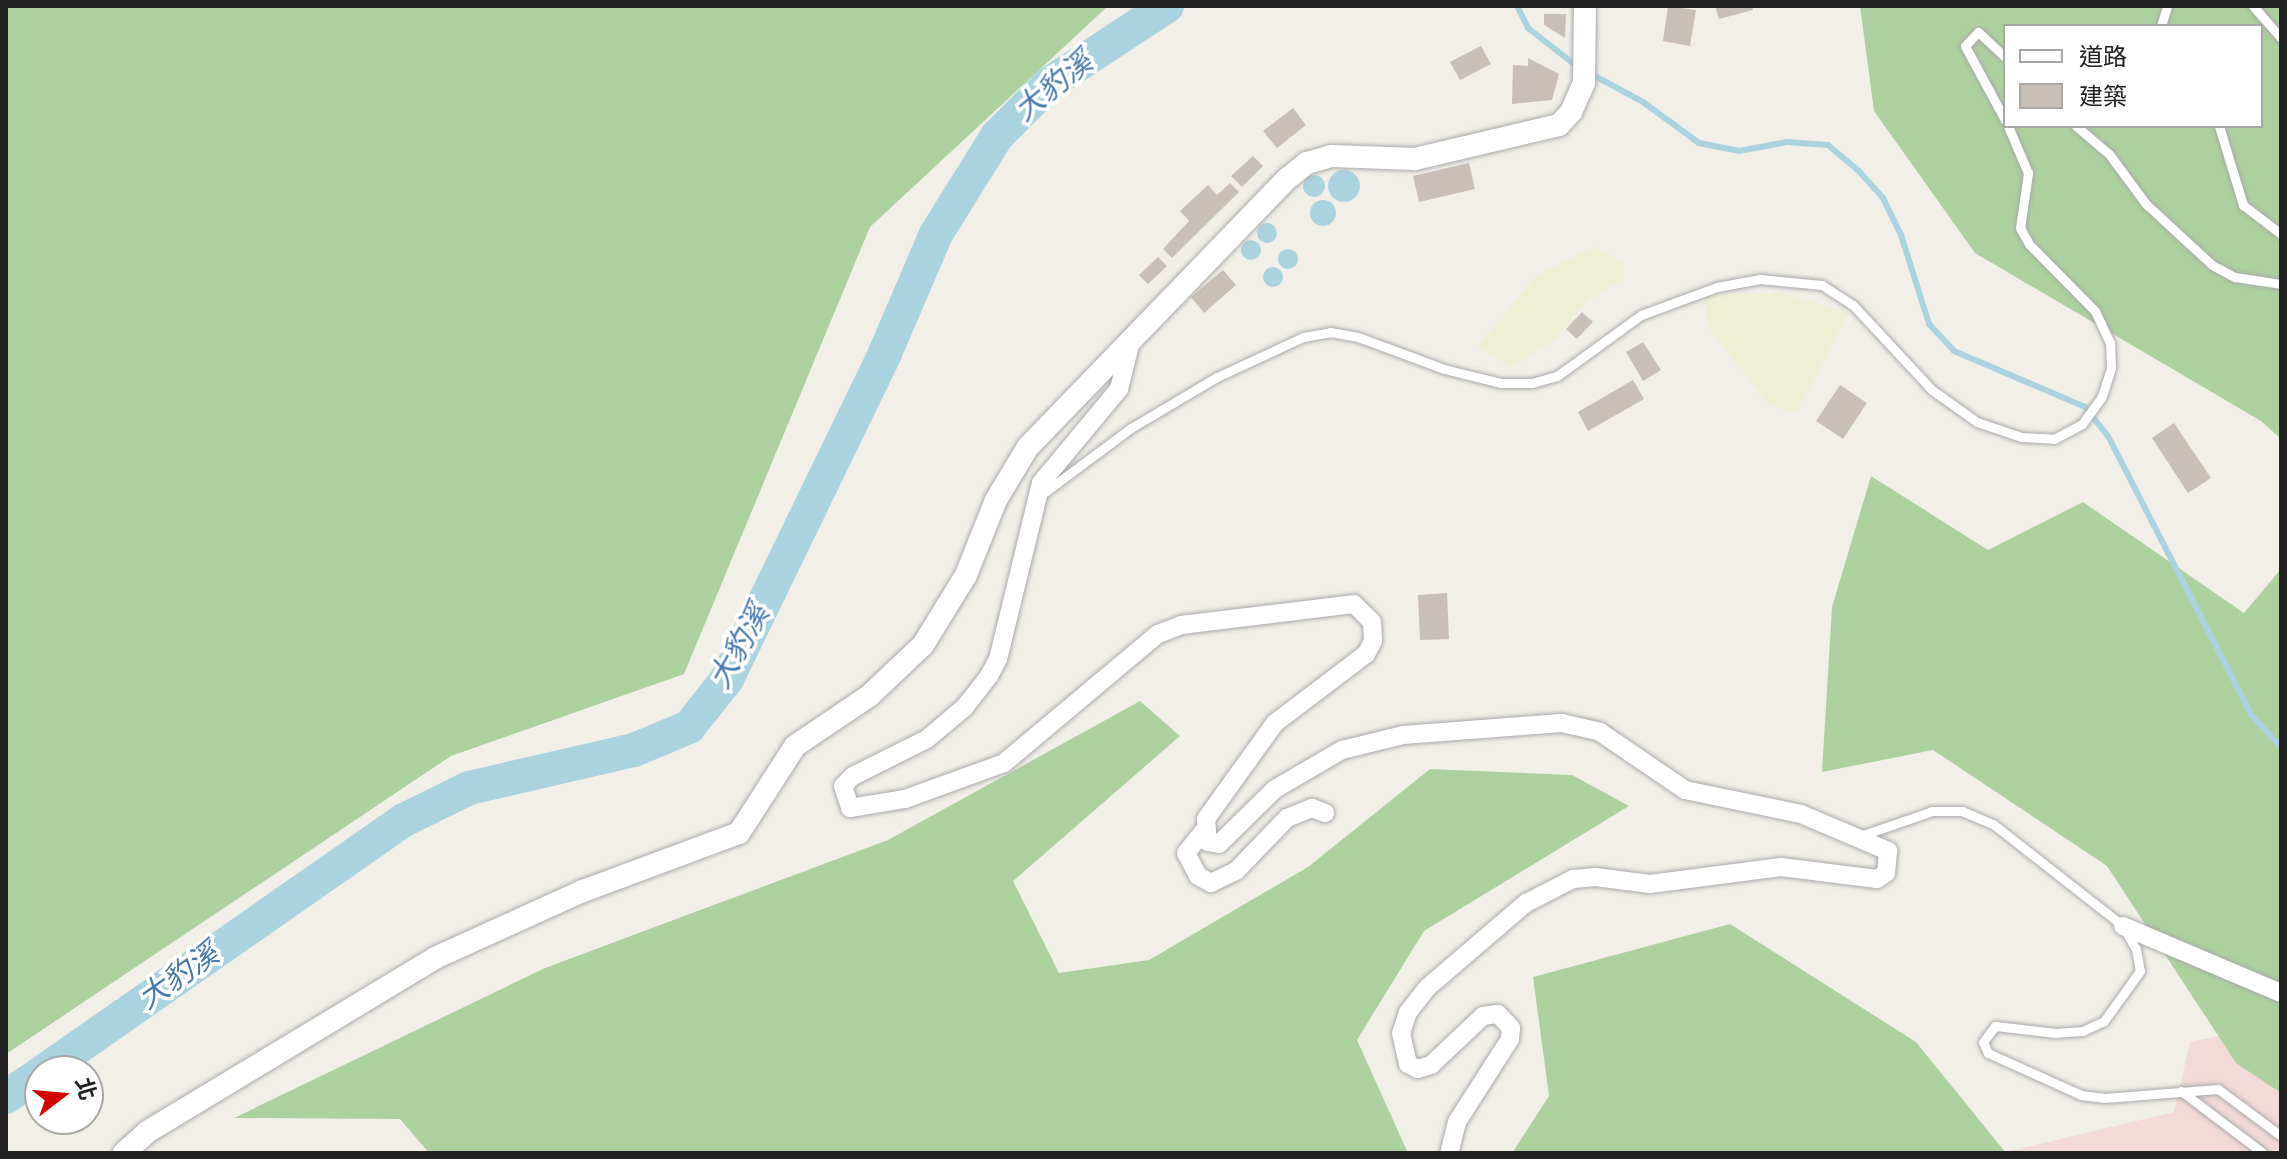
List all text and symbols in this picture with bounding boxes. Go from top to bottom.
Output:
legend [2003,24,2263,128]
text: 道路 [2079,40,2127,75]
water label: 大豹溪 [1008,45,1100,129]
text: 建築 [2079,80,2127,115]
water label: 大豹溪 [702,599,778,695]
water label: 大豹溪 [132,936,226,1018]
north arrow [24,1055,104,1135]
text: 北 [67,1074,104,1104]

